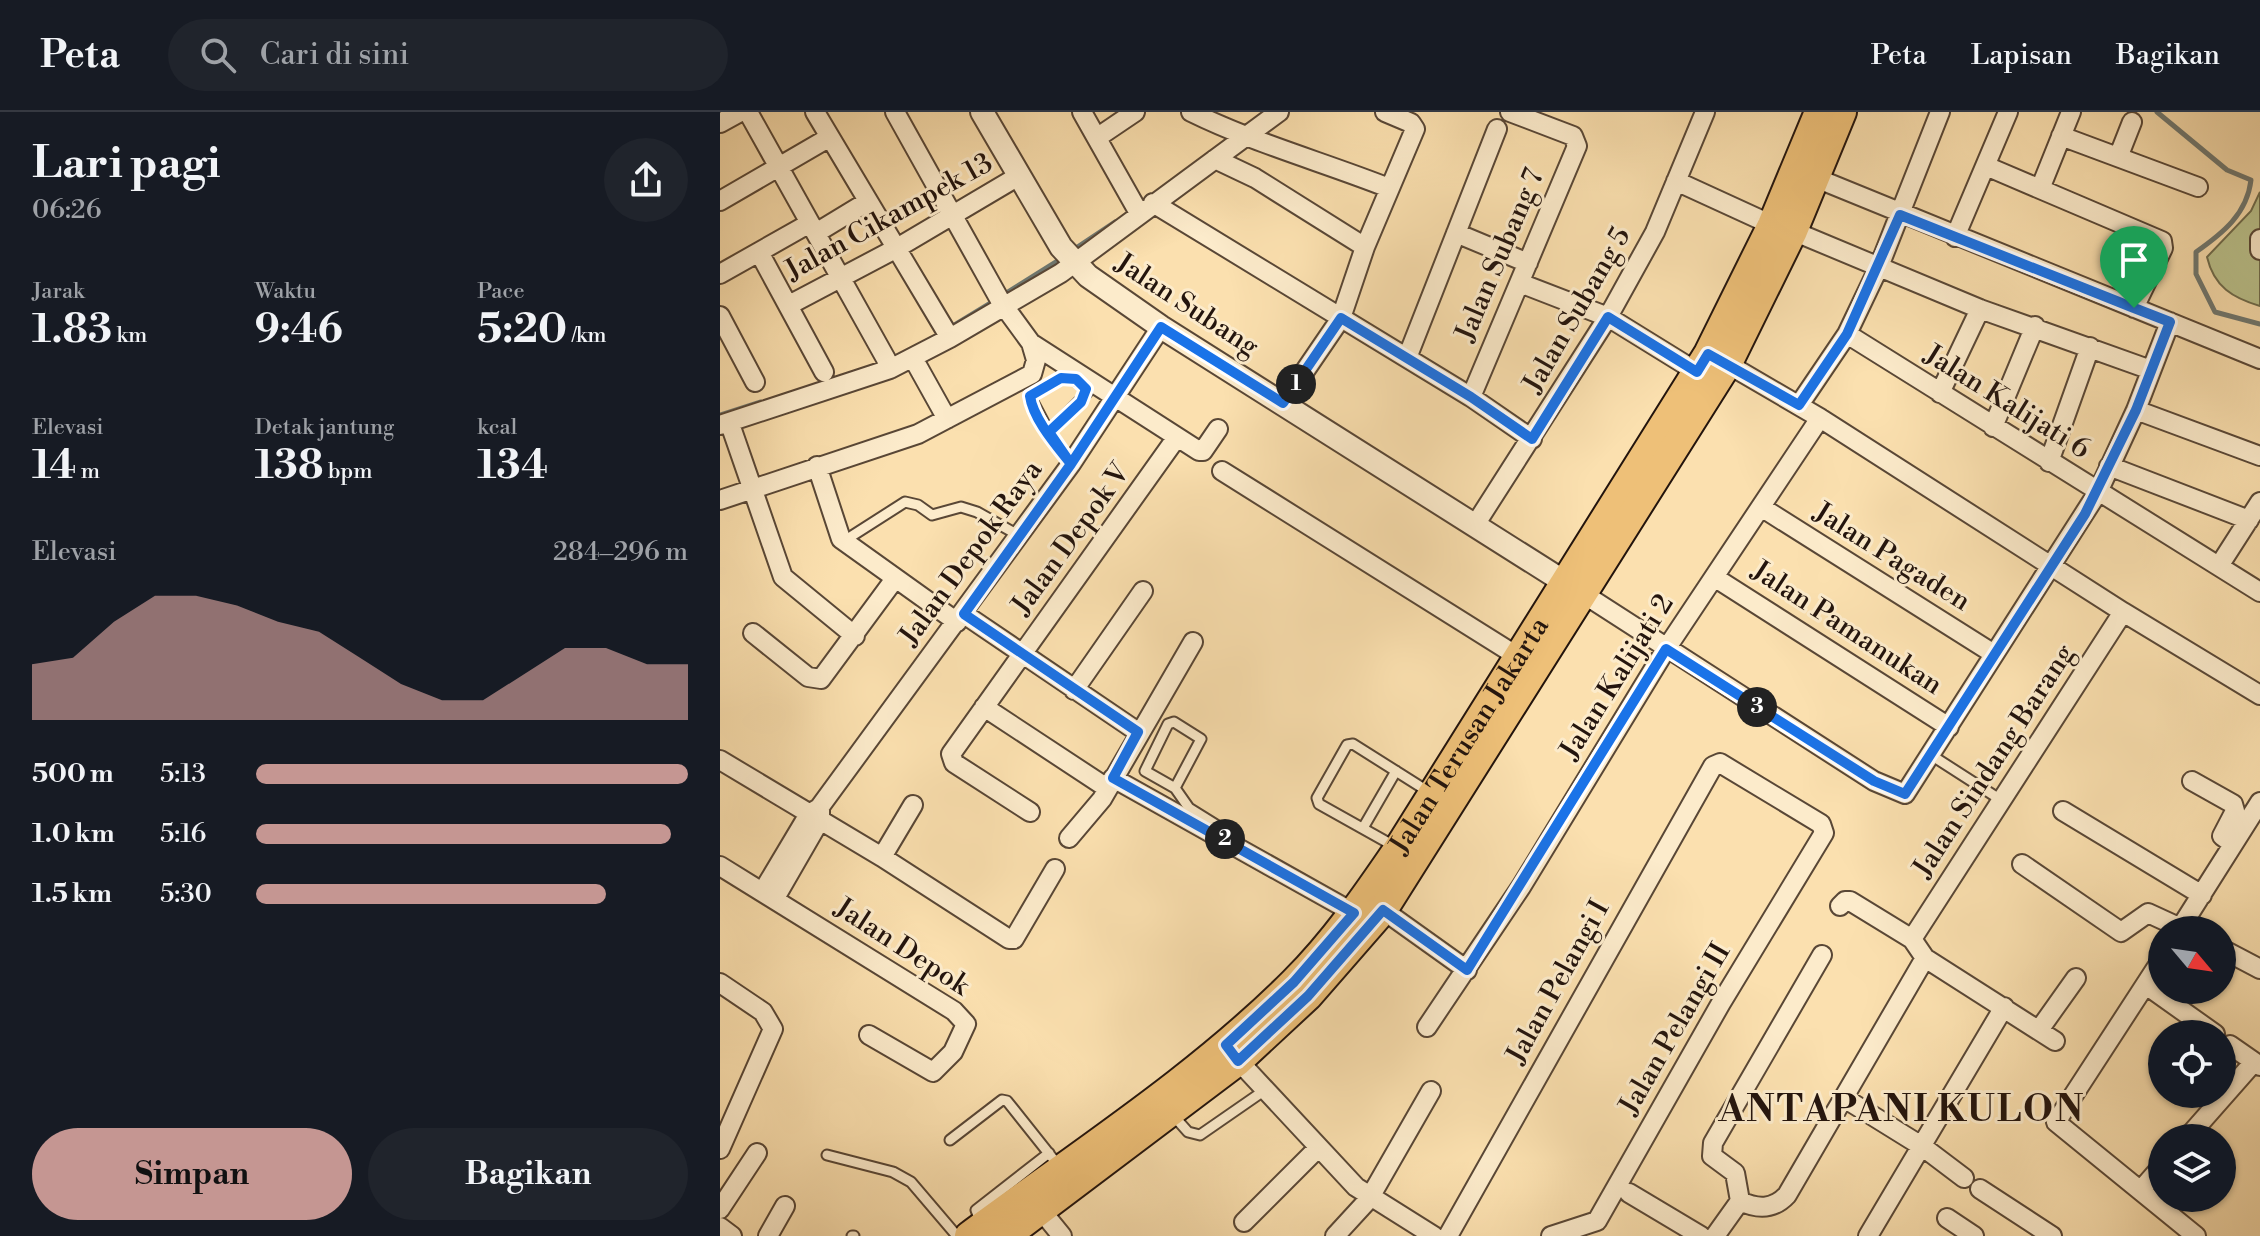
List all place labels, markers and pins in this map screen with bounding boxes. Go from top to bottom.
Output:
pin [2100,226,2168,308]
pin: 1 [1276,364,1316,404]
pin: 3 [1737,687,1777,727]
pin: 2 [1205,819,1245,859]

